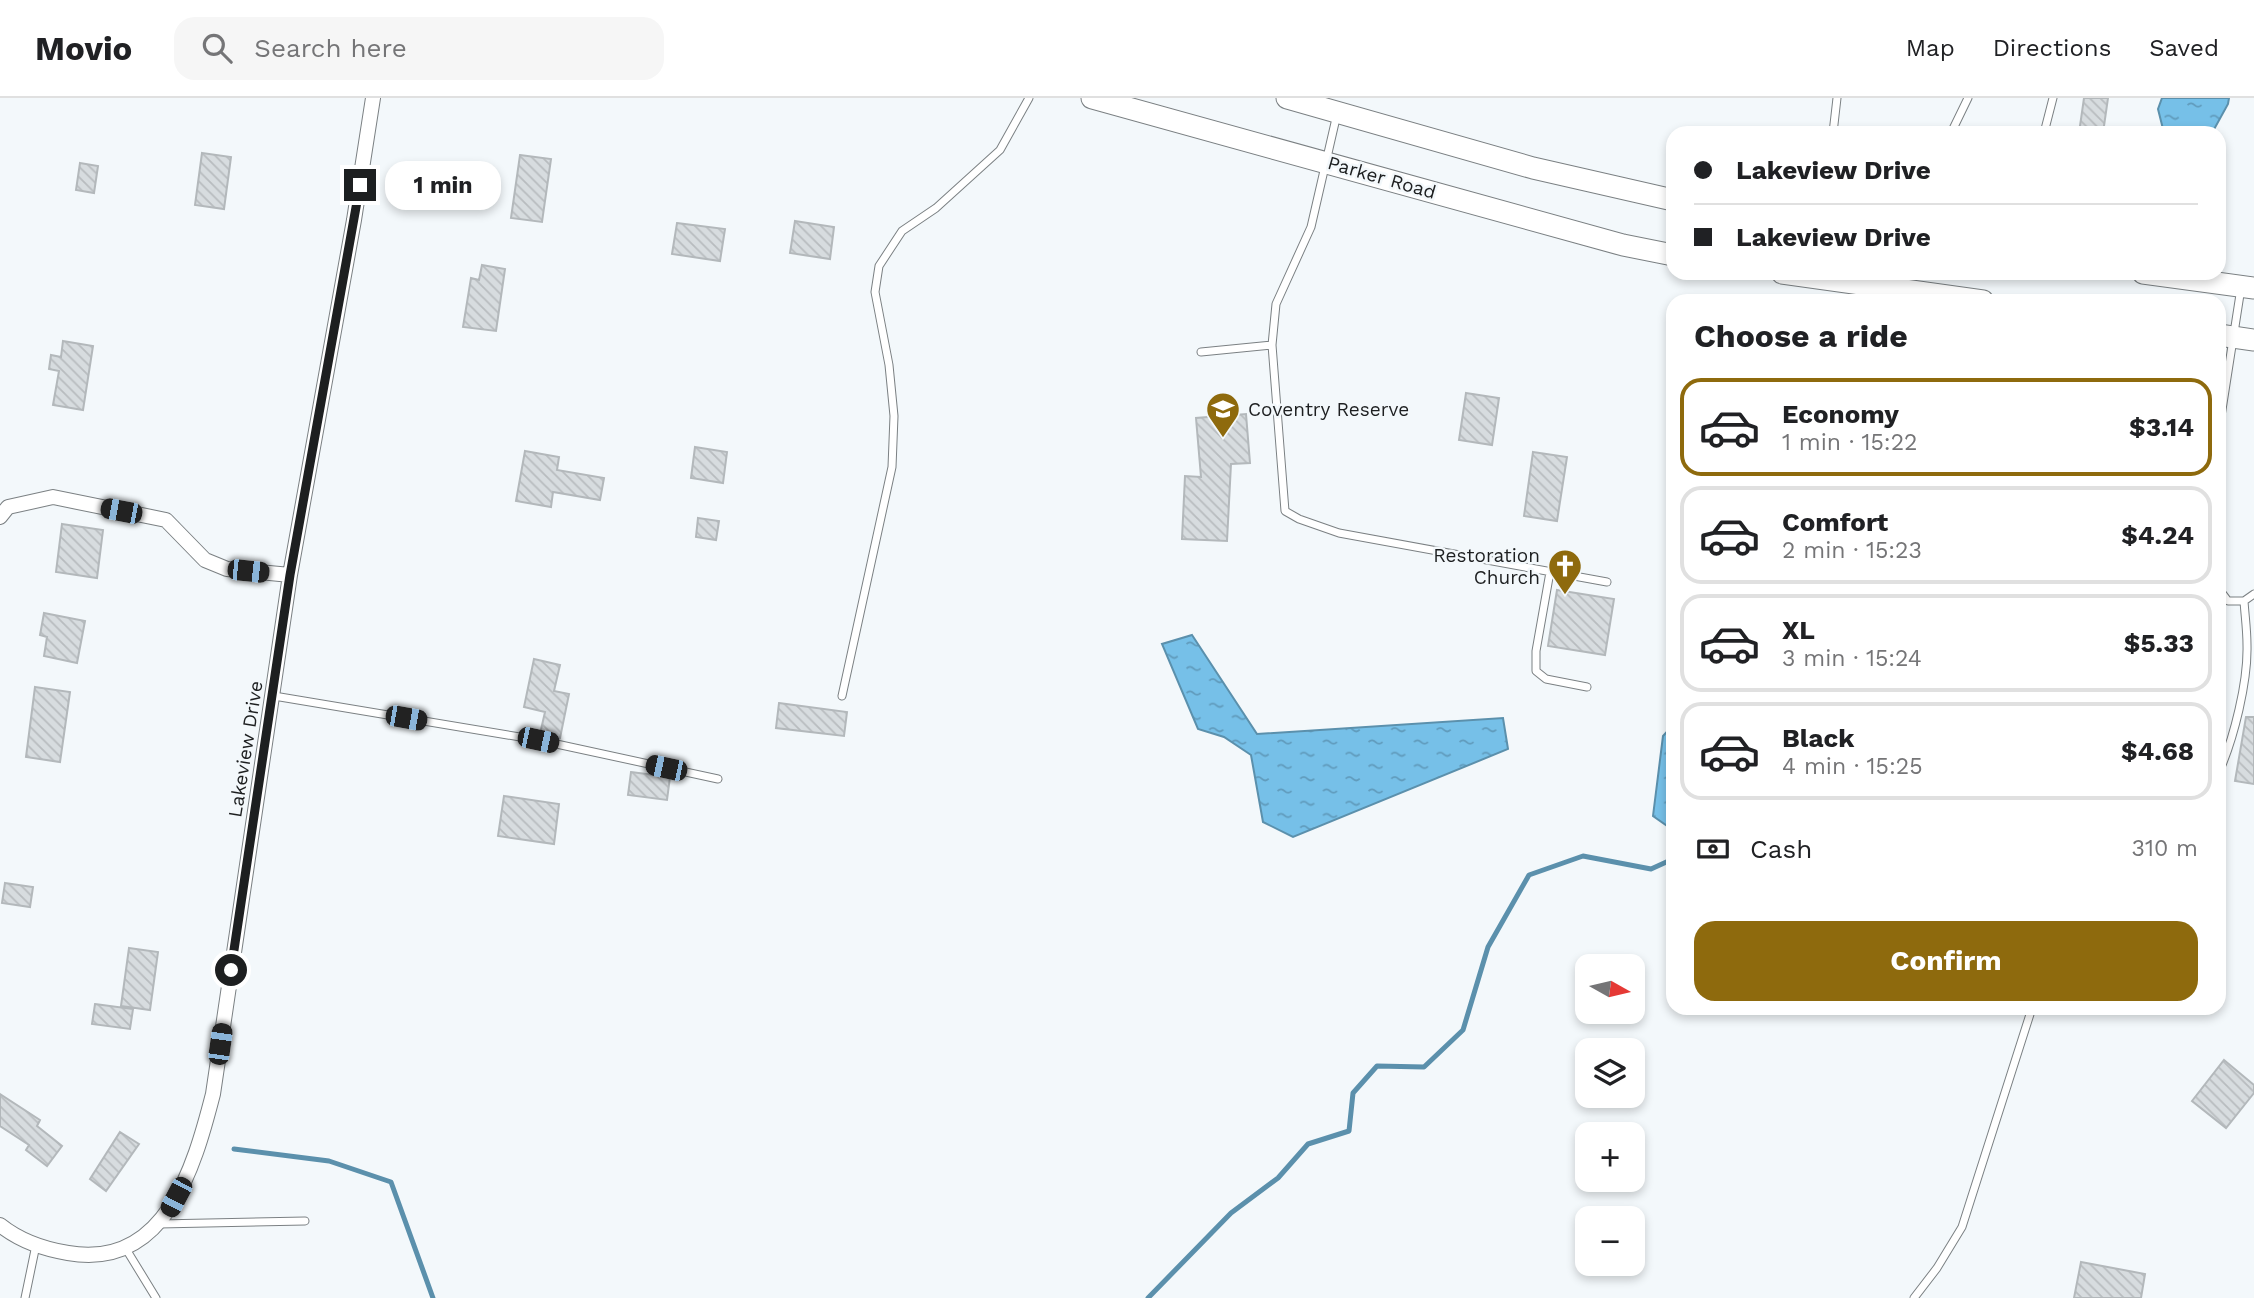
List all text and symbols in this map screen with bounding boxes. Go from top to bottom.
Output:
search box [174,17,664,80]
text: Movio [35,29,132,68]
icon: search [198,29,236,67]
text: Search here [254,33,407,63]
text: Map [1906,34,1955,62]
text: Directions [1993,34,2111,62]
text: Saved [2149,34,2219,62]
street label: Parker Road [1325,151,1439,204]
text: Lakeview Drive [1736,155,1931,185]
callout: 1 min [384,160,500,210]
route end [344,169,376,201]
text: 1 min [413,172,473,199]
text: Lakeview Drive [1736,222,1931,252]
text: Choose a ride [1694,317,1908,355]
school or university icon: Coventry Reserve [1204,390,1242,439]
icon: car [1698,396,1761,459]
place label: Coventry Reserve [1248,398,1409,421]
text: Economy [1782,399,1899,429]
text: $3.14 [2129,412,2194,442]
text: 1 min · 15:22 [1782,429,1918,456]
car [99,497,144,525]
icon: car [1698,504,1761,567]
text: Comfort [1782,507,1888,537]
text: $4.24 [2121,520,2194,550]
text: 2 min · 15:23 [1782,537,1922,564]
place label: Restoration Church [1433,544,1540,589]
church icon: Restoration Church [1546,547,1584,596]
car [227,558,270,584]
icon: car [1698,612,1761,675]
text: XL [1782,615,1815,645]
text: $5.33 [2124,628,2194,658]
text: 3 min · 15:24 [1782,645,1922,672]
street label: Lakeview Drive [223,679,268,819]
car [384,704,429,732]
icon: car [1698,720,1761,783]
text: Black [1782,723,1854,753]
car [516,725,561,755]
text: $4.68 [2121,736,2194,766]
car [644,753,689,783]
text: 4 min · 15:25 [1782,753,1923,780]
icon: cash [1694,830,1732,868]
text: Cash [1750,834,1812,864]
text: 310 m [2132,835,2198,862]
button: Confirm [1694,921,2198,1001]
route start [215,954,247,986]
north arrow [1575,954,1645,1024]
map controls [1575,954,1645,1276]
car [207,1022,234,1066]
button: layers [1575,1038,1645,1108]
button: + [1575,1122,1645,1192]
car [157,1174,196,1220]
button: − [1575,1206,1645,1276]

